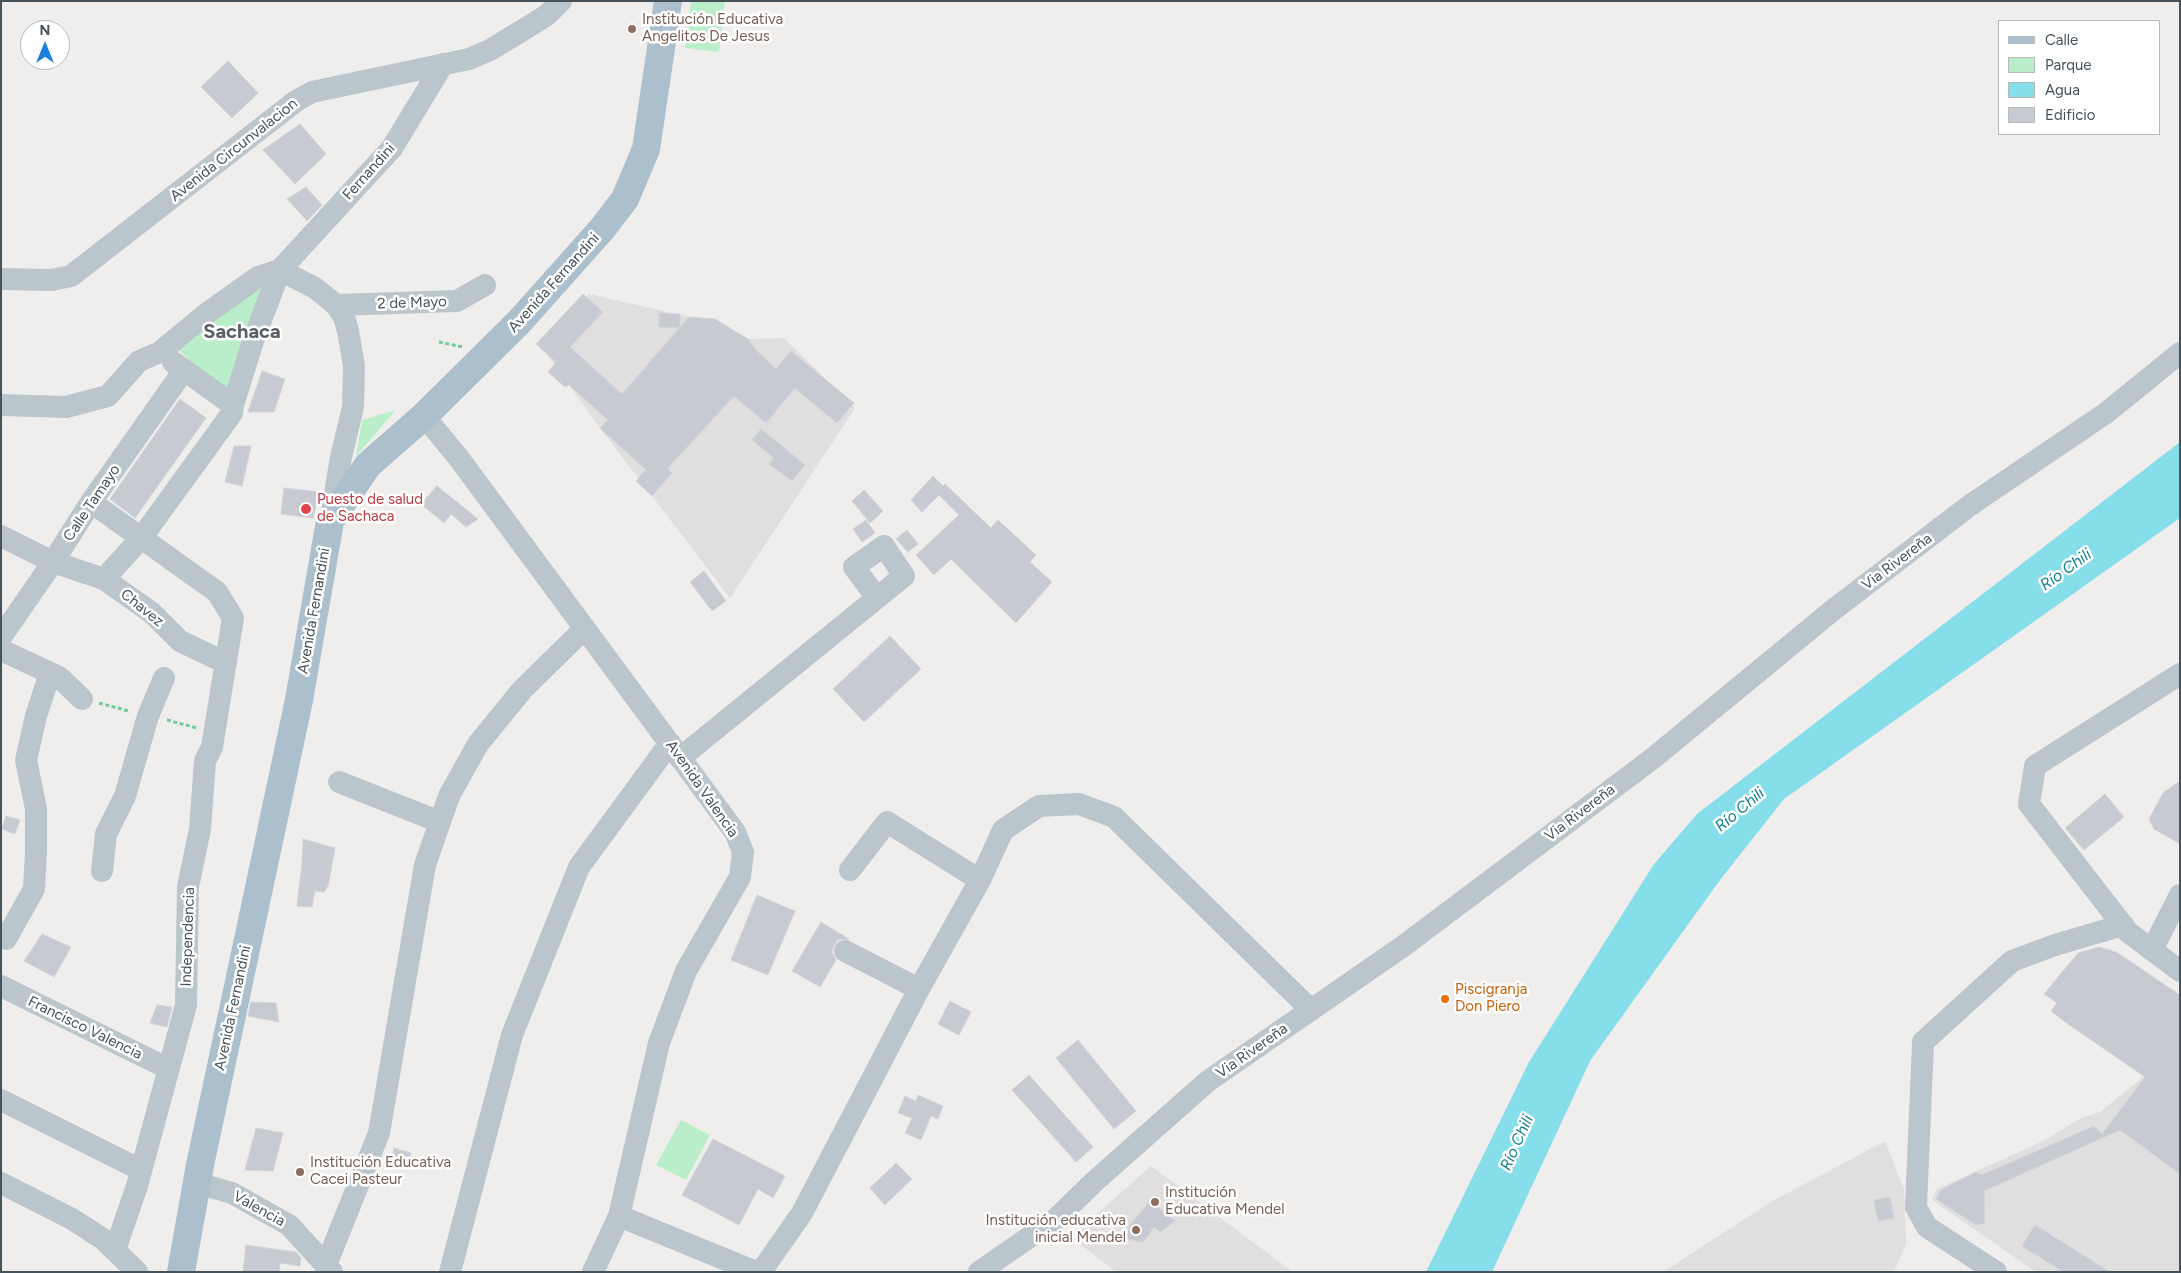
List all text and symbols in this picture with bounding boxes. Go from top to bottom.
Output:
place label: Institución Educativa Angelitos De Jesus [642,11,783,46]
north arrow [20,20,70,70]
legend [1998,20,2161,135]
text: N [40,22,50,39]
marker: Institución Educativa Angelitos De Jesus [626,23,638,35]
text: Calle [2045,31,2078,49]
text: Parque [2045,56,2092,74]
text: Agua [2045,81,2080,99]
street label: Avenida Circunvalacion [167,95,301,205]
text: Edificio [2045,106,2095,124]
street label: Fernandini [339,140,399,204]
street label: Avenida Fernandini [505,230,603,336]
street label: 2 de Mayo [377,293,447,313]
district label: Sachaca [203,320,281,344]
street label: Calle Tamayo [60,461,124,545]
place label: Puesto de salud de Sachaca [317,491,423,526]
marker: Puesto de salud de Sachaca [299,502,313,516]
street label: Via Rivereña [1858,530,1936,594]
water label: Río Chili [2037,545,2095,595]
street label: Avenida Fernandini [294,547,334,675]
street label: Chavez [117,585,167,631]
street label: Avenida Valencia [662,737,742,841]
street label: Via Rivereña [1541,781,1619,845]
water label: Río Chili [1711,784,1769,836]
street label: Independencia [177,887,199,987]
street label: Avenida Fernandini [211,944,255,1072]
place label: Piscigranja Don Piero [1455,981,1527,1016]
street label: Francisco Valencia [25,993,145,1063]
marker: Piscigranja Don Piero [1439,993,1451,1005]
street label: Via Rivereña [1213,1020,1291,1082]
water label: Río Chili [1496,1112,1538,1174]
place label: Institución Educativa Cacei Pasteur [310,1154,451,1189]
marker: Institución Educativa Cacei Pasteur [294,1166,306,1178]
place label: Institución Educativa Mendel [1165,1184,1284,1219]
street label: Valencia [230,1187,288,1231]
marker: Institución Educativa Mendel [1149,1196,1161,1208]
place label: Institución educativa inicial Mendel [985,1212,1126,1247]
marker: Institución educativa inicial Mendel [1130,1224,1142,1236]

